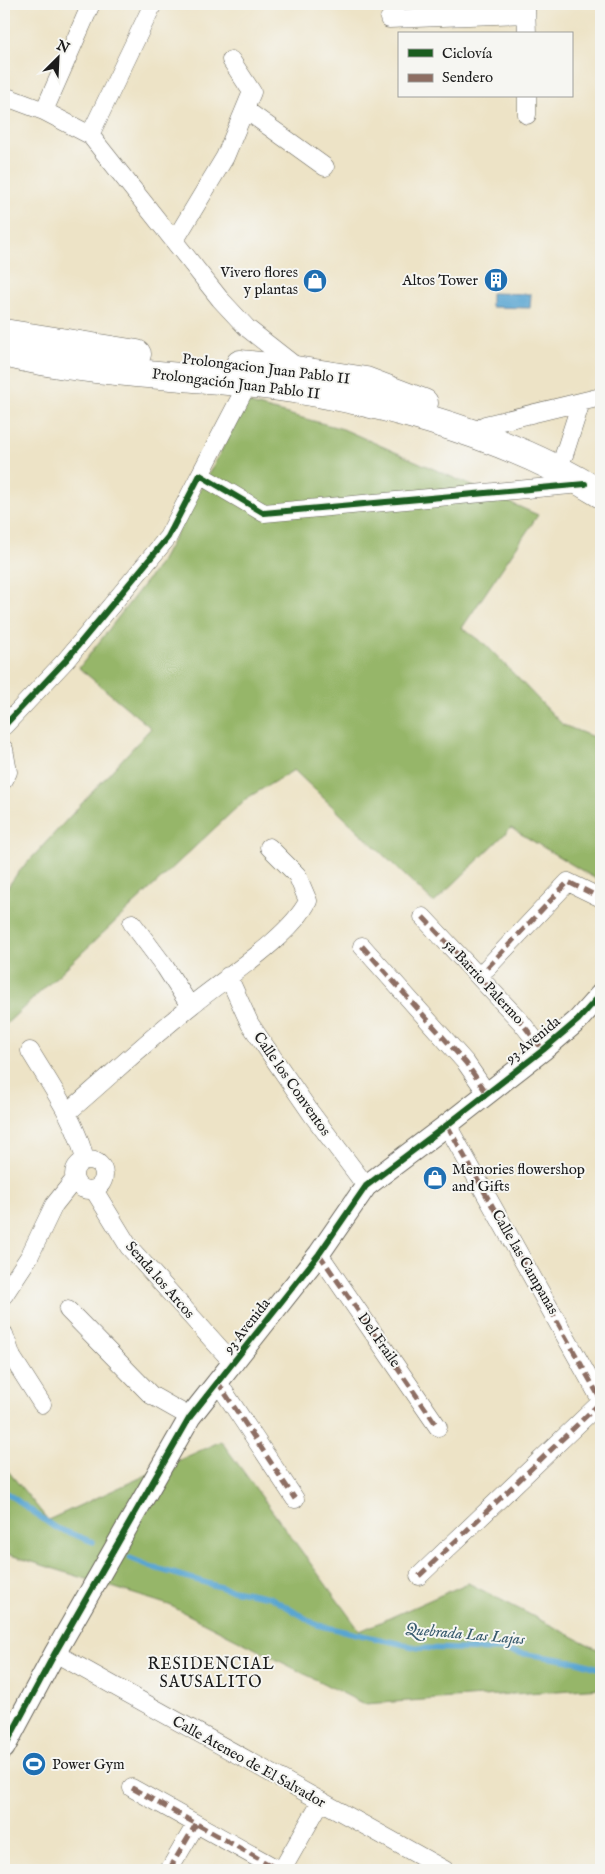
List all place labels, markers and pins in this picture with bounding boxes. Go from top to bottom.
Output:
place label: Vivero flores y plantas [219,263,298,299]
building icon: Altos Tower [483,267,509,293]
shop icon: Vivero flores y plantas [302,268,328,294]
place label: Altos Tower [401,271,478,290]
place label: Memories flowershop and Gifts [452,1160,585,1196]
shop icon: Memories flowershop and Gifts [422,1165,448,1191]
sports icon: Power Gym [21,1751,47,1777]
place label: Power Gym [52,1755,125,1774]

